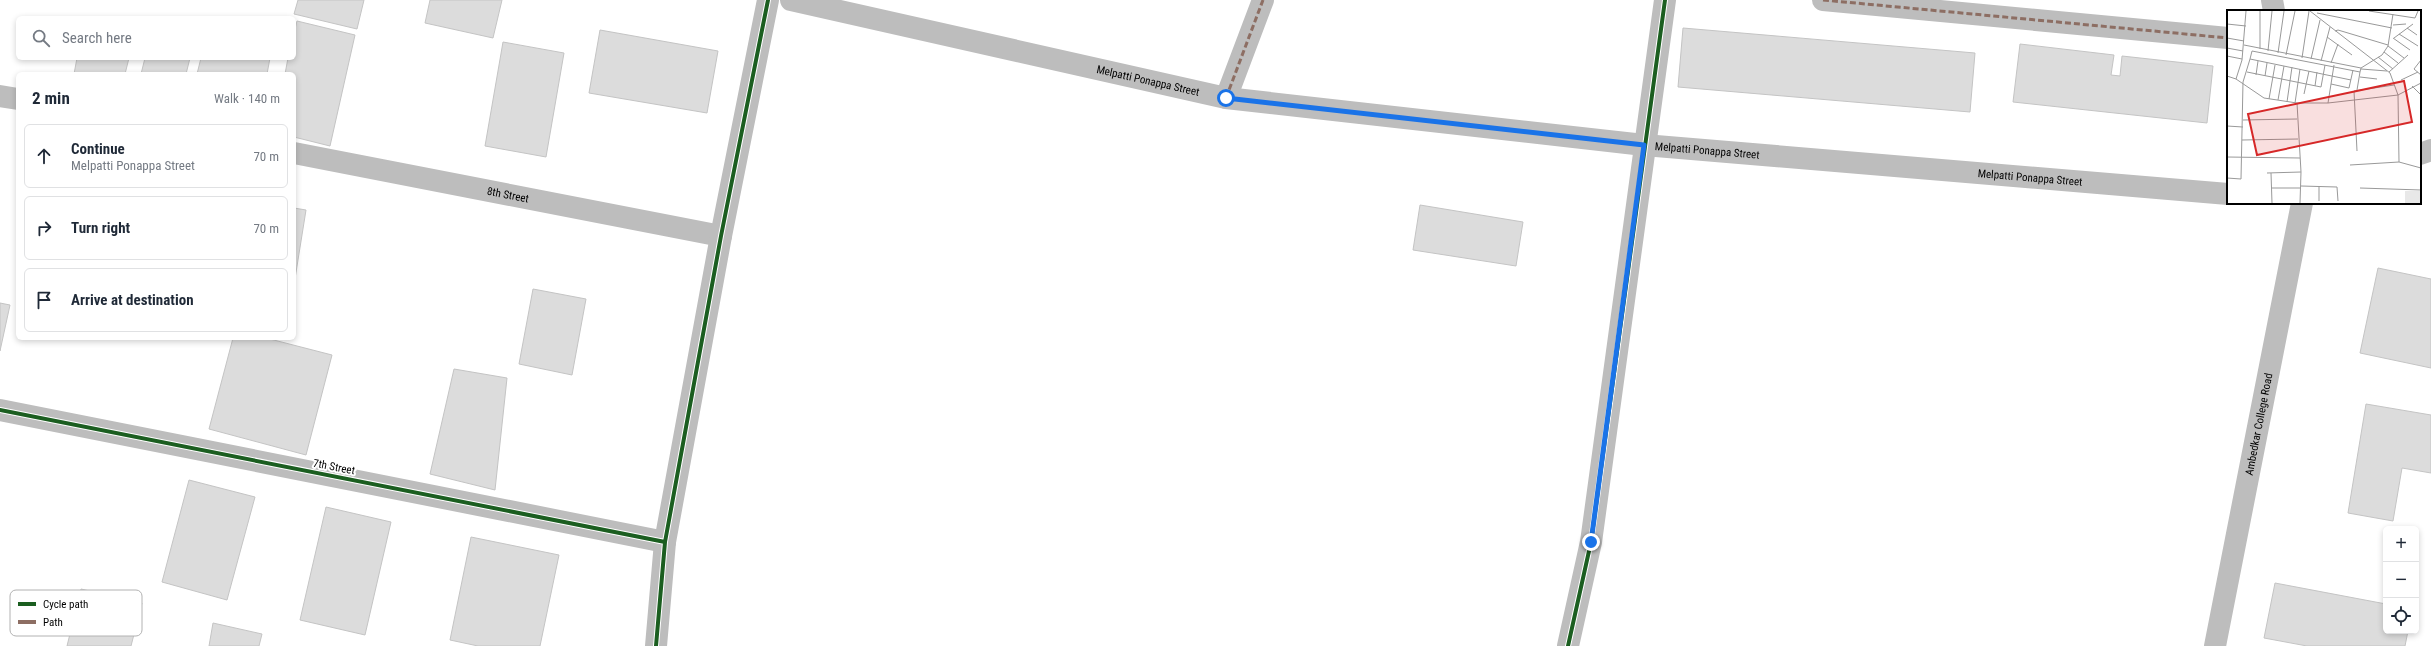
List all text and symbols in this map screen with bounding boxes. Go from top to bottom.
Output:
inset map [2227,10,2421,204]
search box [16,16,296,60]
icon: search [30,27,52,49]
text: Search here [62,29,132,47]
street label: Melpatti Ponappa Street [1095,63,1201,98]
text: 2 min [32,88,70,108]
route start [1217,89,1235,107]
text: Walk · 140 m [214,91,280,106]
street label: Melpatti Ponappa Street [1654,139,1760,161]
text: Continue [71,140,125,158]
icon: ahead [33,145,55,167]
text: 70 m [253,149,279,164]
text: Melpatti Ponappa Street [71,158,195,173]
street label: Melpatti Ponappa Street [1977,167,2083,188]
street label: 8th Street [486,184,530,205]
icon: right [33,217,55,239]
text: Turn right [71,219,130,237]
text: 70 m [253,221,279,236]
icon: arrive [33,289,55,311]
text: Arrive at destination [71,291,194,309]
street label: Ambedkar College Road [2242,372,2275,477]
street label: 7th Street [312,457,356,477]
map controls [2383,526,2419,634]
button: + [2383,526,2419,562]
route end [1582,533,1600,551]
button: − [2383,562,2419,598]
legend [10,590,142,636]
text: Cycle path [43,598,88,611]
button: locate [2383,598,2419,634]
text: Path [43,616,63,629]

